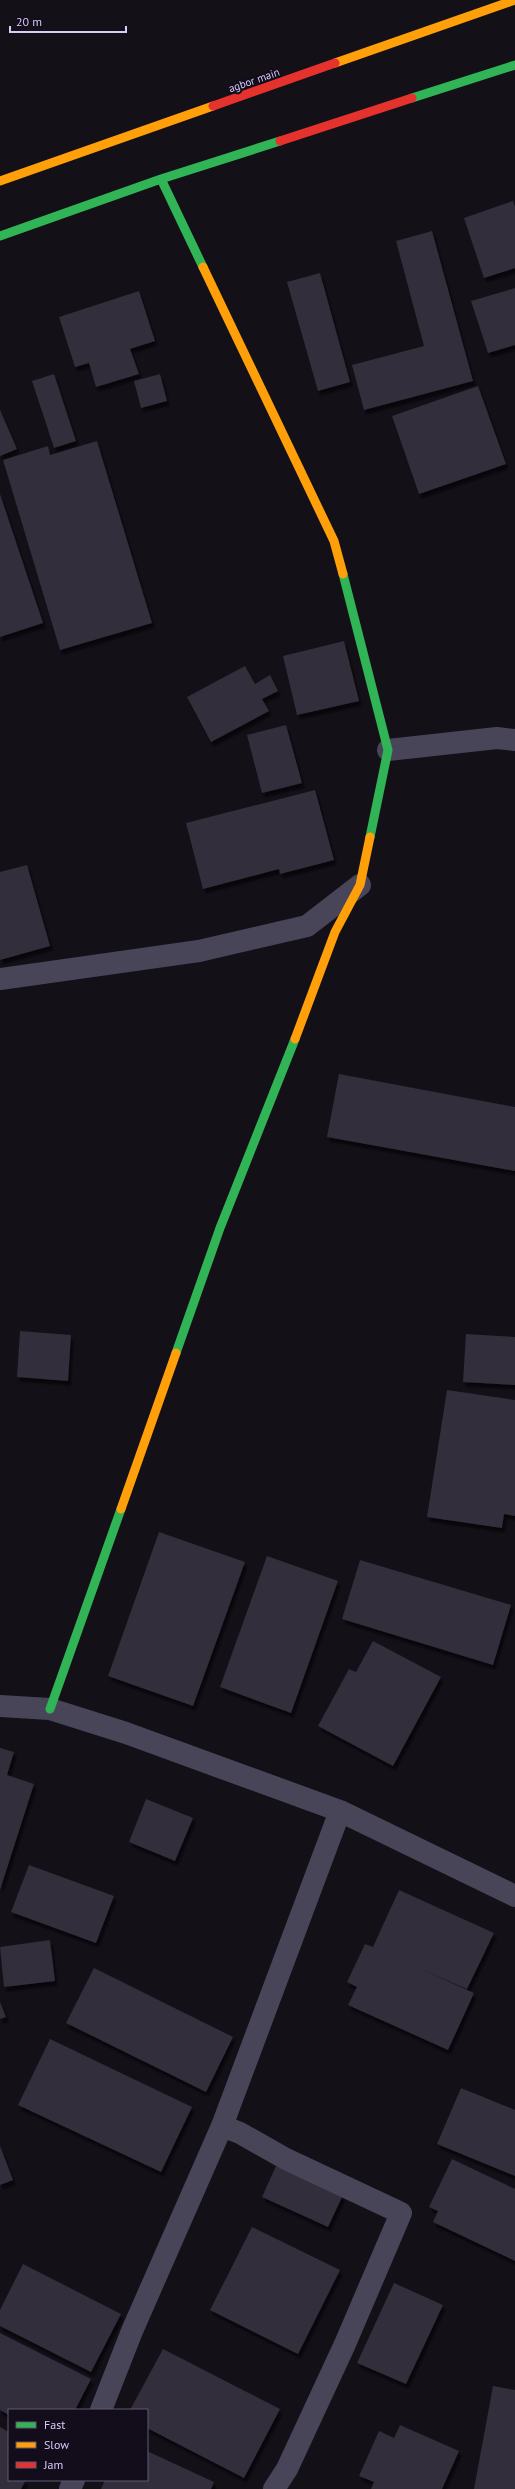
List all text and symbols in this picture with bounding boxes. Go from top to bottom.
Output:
scale bar [10,8,126,34]
text: 20 m [16,14,42,29]
street label: agbor main [227,65,281,95]
legend [8,2409,148,2481]
text: Fast [44,2417,65,2432]
text: Slow [44,2437,69,2452]
text: Jam [43,2457,63,2472]

